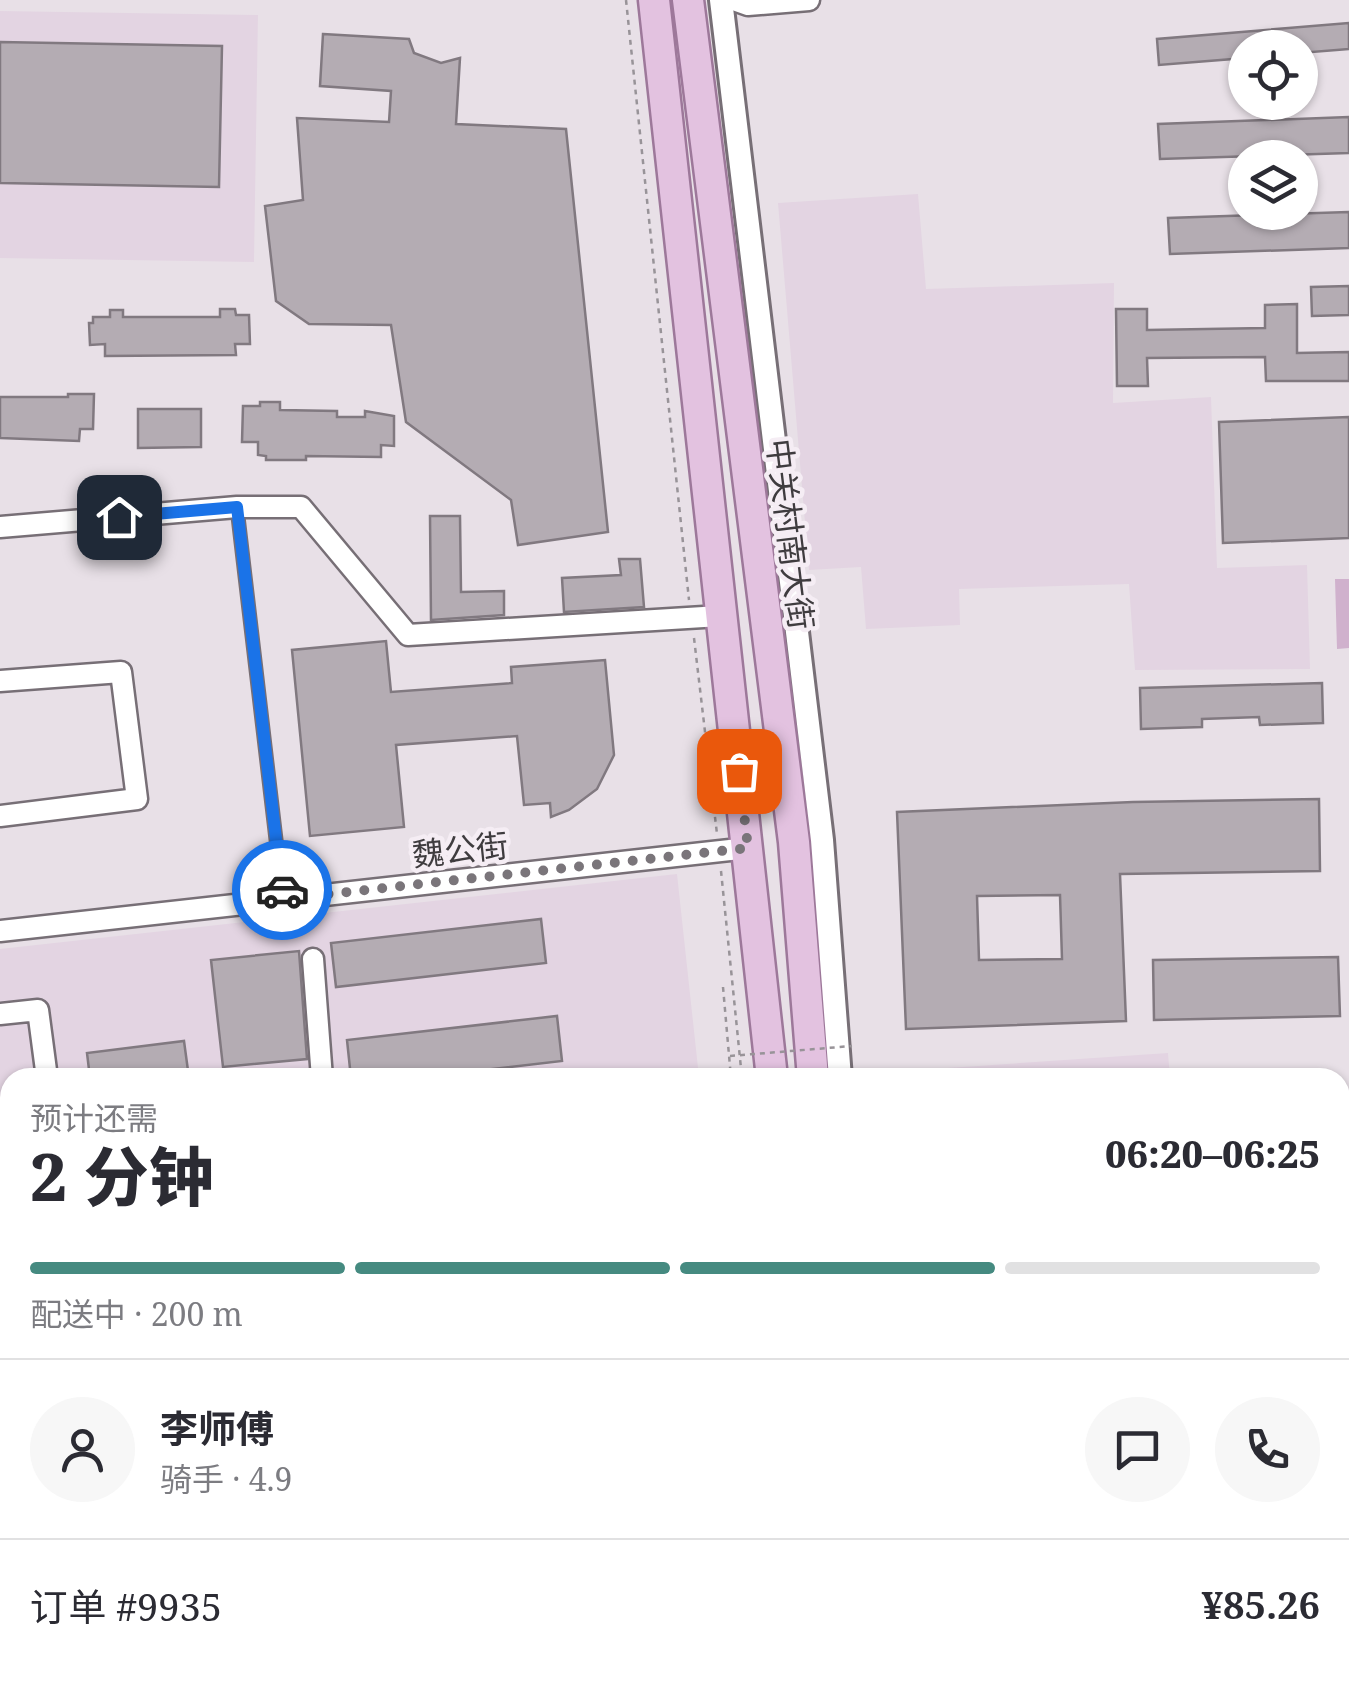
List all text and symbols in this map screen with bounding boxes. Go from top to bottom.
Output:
map controls [1228,30,1318,230]
button: locate [1228,30,1318,120]
button: layers [1228,140,1318,230]
street label: 中关村南大街 [758,436,824,632]
pin [77,475,162,560]
icon: home [92,490,147,545]
pin [697,729,782,814]
icon: bag [712,744,767,799]
street label: 魏公街 [410,823,510,875]
courier [232,840,332,940]
icon: car [255,863,310,918]
text: 预计还需 [30,1096,158,1139]
text: 06:20–06:25 [1105,1127,1320,1179]
text: 2 分钟 [30,1132,214,1220]
text: 配送中 · 200 m [30,1292,243,1335]
button: person [30,1397,135,1502]
button: chat [1085,1397,1190,1502]
button: phone [1215,1397,1320,1502]
text: 李师傅 [160,1402,274,1454]
text: 骑手 · 4.9 [160,1457,292,1500]
text: ¥85.26 [1201,1578,1320,1630]
text: 订单 #9935 [30,1580,222,1632]

